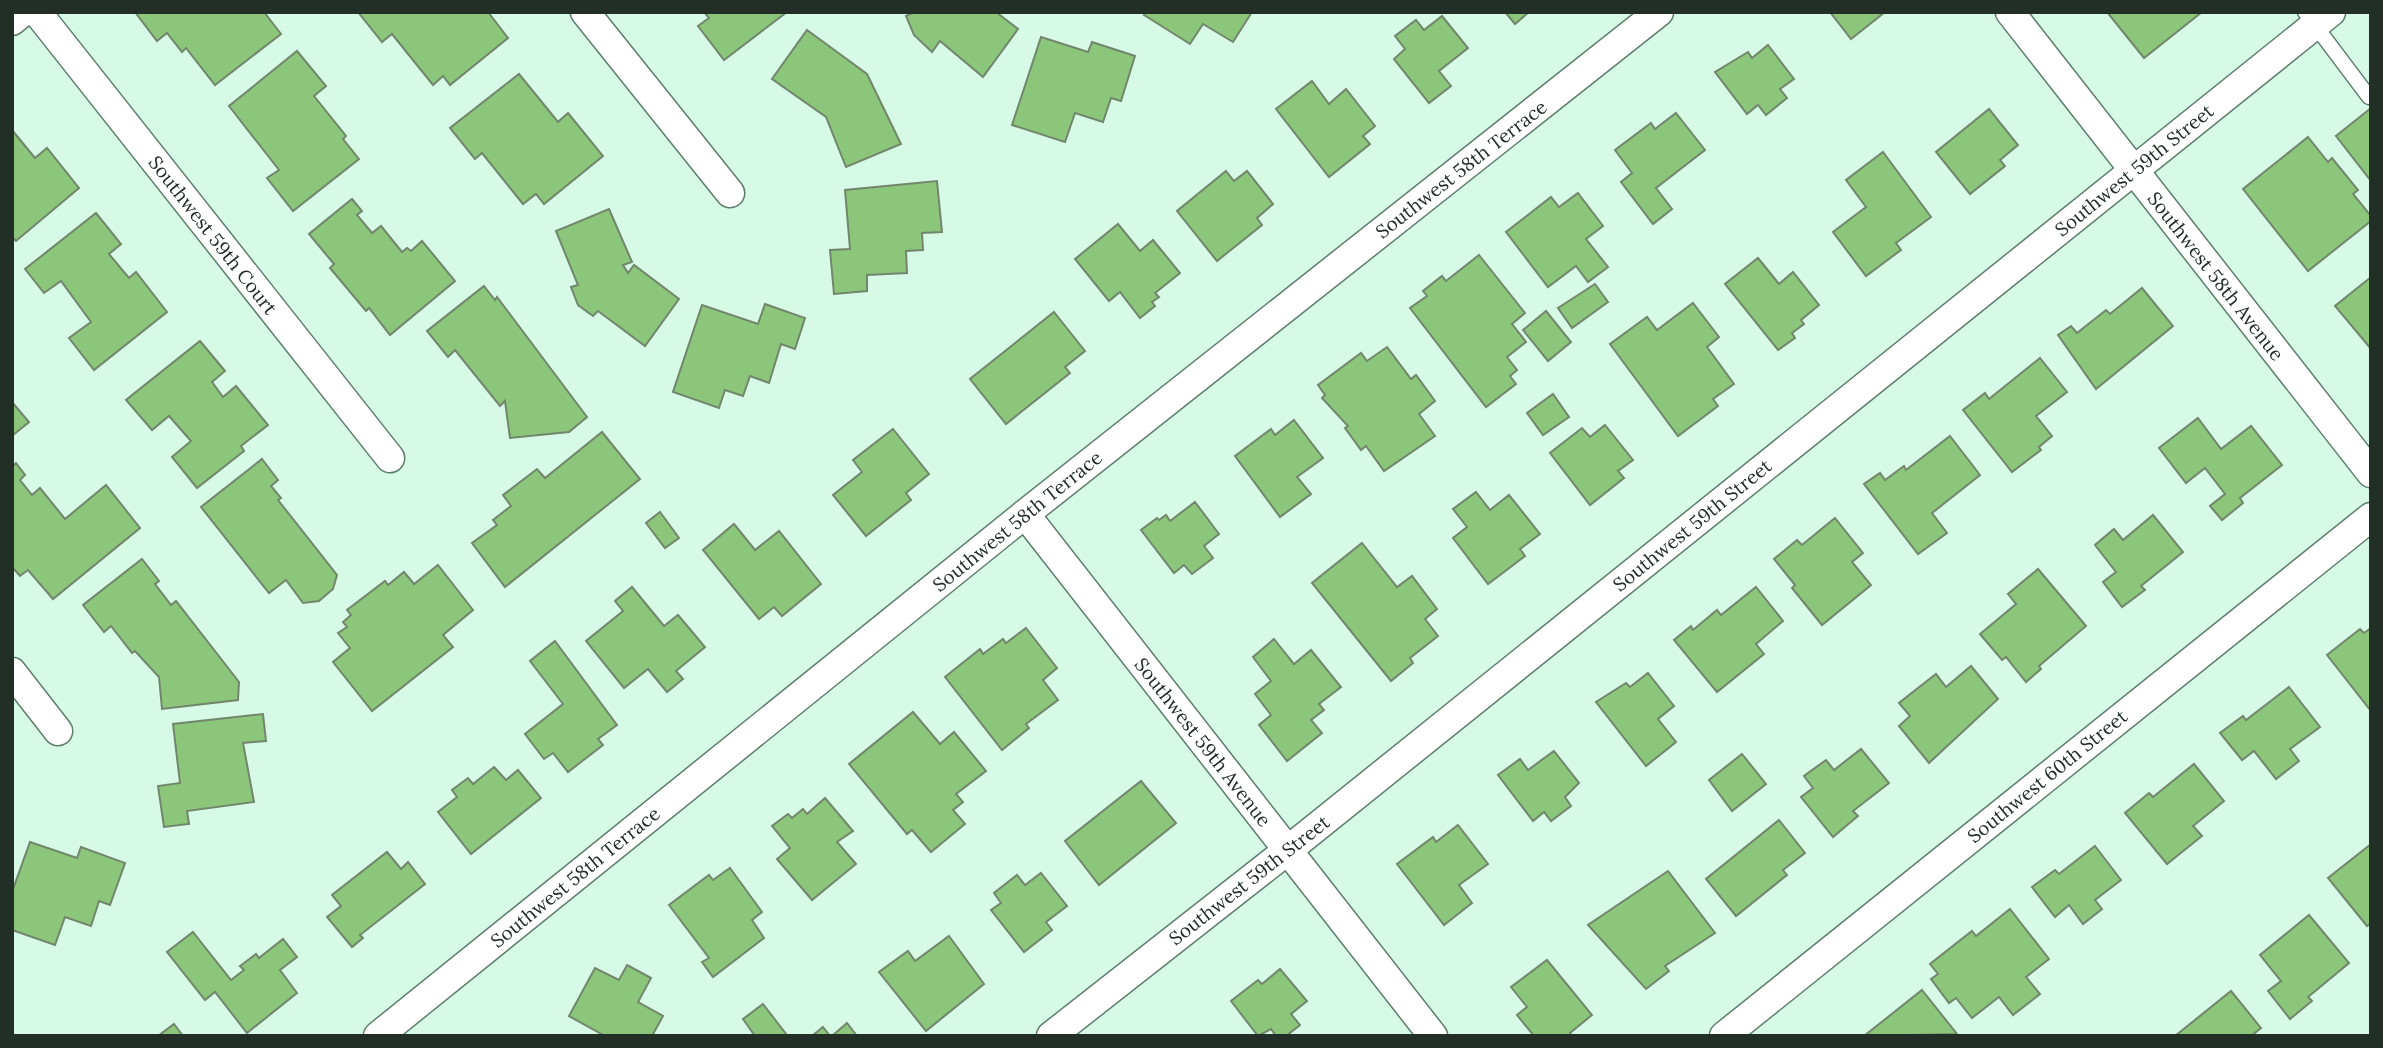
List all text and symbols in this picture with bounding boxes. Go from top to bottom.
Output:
street label: Southwest 58th Terrace [1370,95,1552,243]
street label: Southwest 59th Street [2050,98,2219,241]
street label: Southwest 59th Court [144,151,283,320]
street label: Southwest 58th Avenue [2143,187,2289,365]
street label: Southwest 58th Terrace [927,445,1107,597]
street label: Southwest 59th Street [1608,453,1777,596]
street label: Southwest 59th Avenue [1130,653,1276,831]
street label: Southwest 60th Street [1962,704,2132,848]
street label: Southwest 58th Terrace [485,801,665,953]
street label: Southwest 59th Street [1164,809,1335,950]

